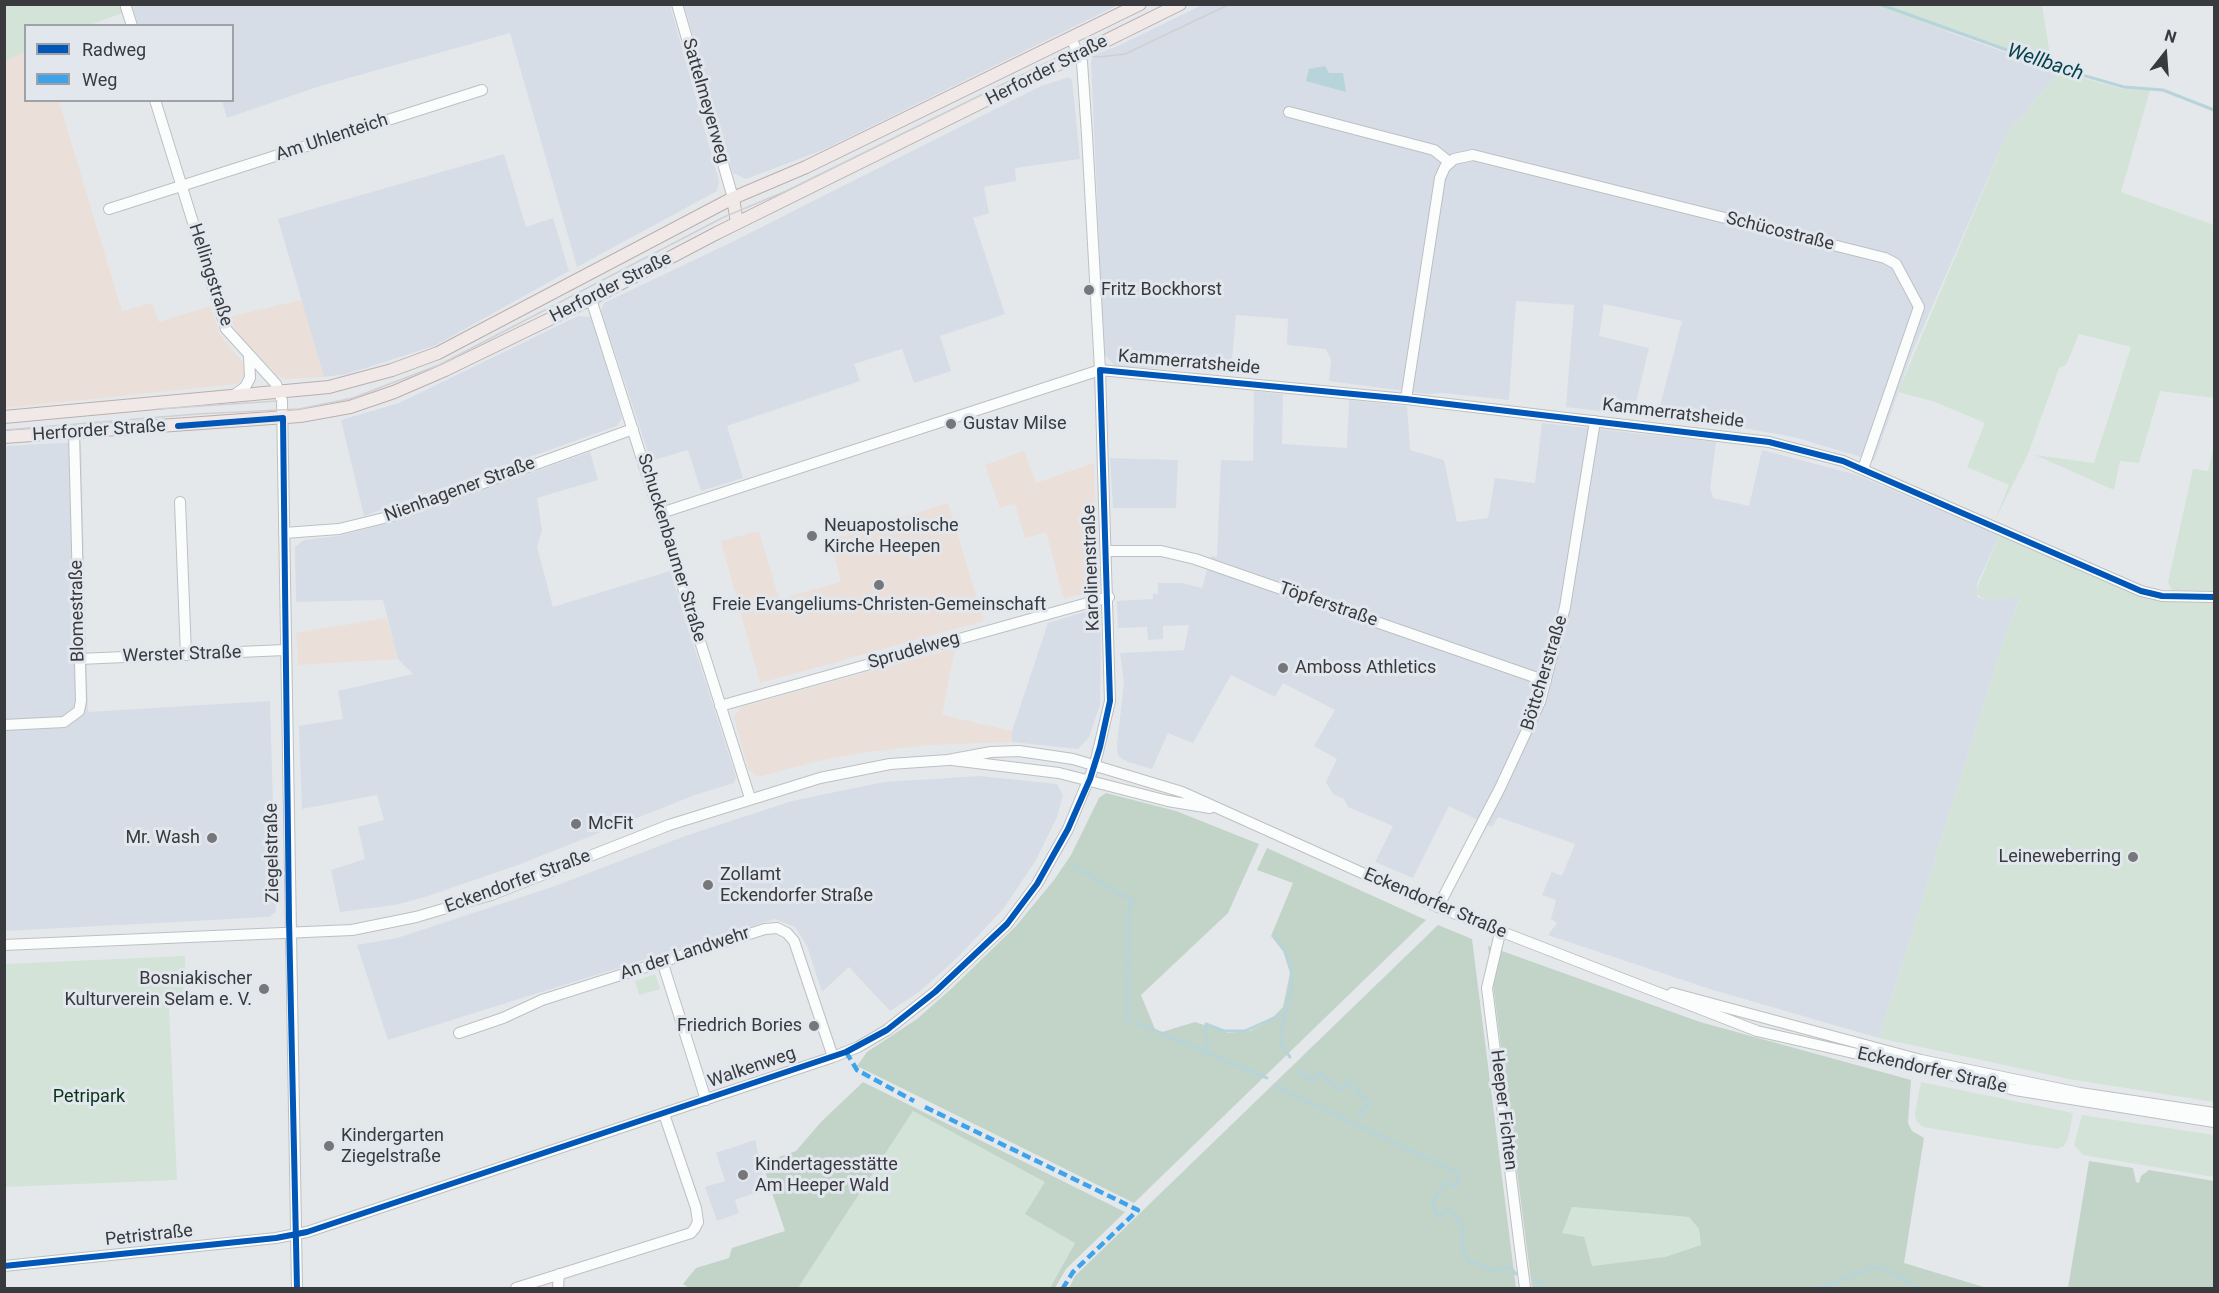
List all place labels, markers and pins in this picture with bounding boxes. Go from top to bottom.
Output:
place label: Fritz Bockhorst [1101,279,1222,301]
marker: Fritz Bockhorst [1082,283,1096,297]
place label: Gustav Milse [963,413,1067,435]
marker: Gustav Milse [944,417,958,431]
place label: Neuapostolische Kirche Heepen [824,515,959,558]
marker: Neuapostolische Kirche Heepen [805,529,819,543]
marker: Freie Evangeliums-Christen-Gemeinschaft [872,578,886,592]
place label: Freie Evangeliums-Christen-Gemeinschaft [712,594,1046,616]
place label: Amboss Athletics [1295,657,1436,679]
marker: Amboss Athletics [1276,661,1290,675]
place label: McFit [588,813,633,835]
marker: McFit [569,817,583,831]
place label: Mr. Wash [125,827,200,849]
marker: Mr. Wash [205,831,219,845]
place label: Leineweberring [1999,846,2121,868]
marker: Leineweberring [2126,850,2140,864]
place label: Zollamt Eckendorfer Straße [720,864,873,906]
marker: Zollamt Eckendorfer Straße [701,878,715,892]
place label: Bosniakischer Kulturverein Selam e. V. [64,968,252,1010]
marker: Bosniakischer Kulturverein Selam e. V. [257,982,271,996]
place label: Friedrich Bories [677,1015,802,1037]
marker: Friedrich Bories [807,1019,821,1033]
place label: Kindergarten Ziegelstraße [341,1125,444,1168]
marker: Kindergarten Ziegelstraße [322,1139,336,1153]
place label: Kindertagesstätte Am Heeper Wald [755,1154,898,1196]
marker: Kindertagesstätte Am Heeper Wald [736,1168,750,1182]

